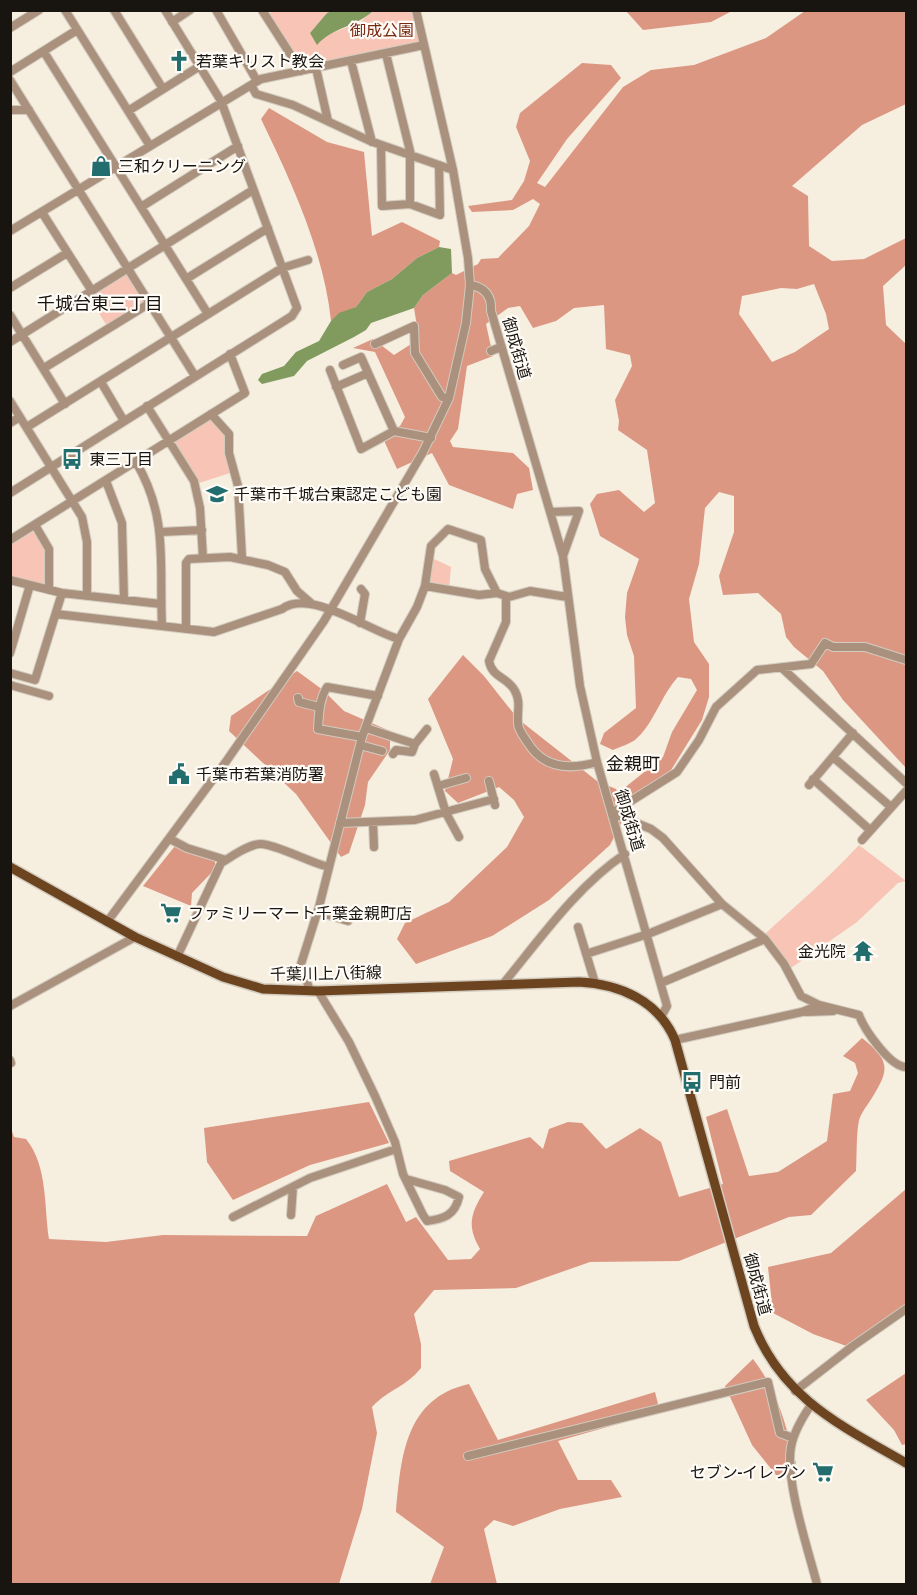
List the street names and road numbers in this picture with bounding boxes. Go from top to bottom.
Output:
street label: 御成街道 [498,314,536,382]
street label: 御成街道 [610,786,650,854]
street label: 千葉川上八街線 [270,961,382,985]
street label: 御成街道 [739,1250,777,1318]

